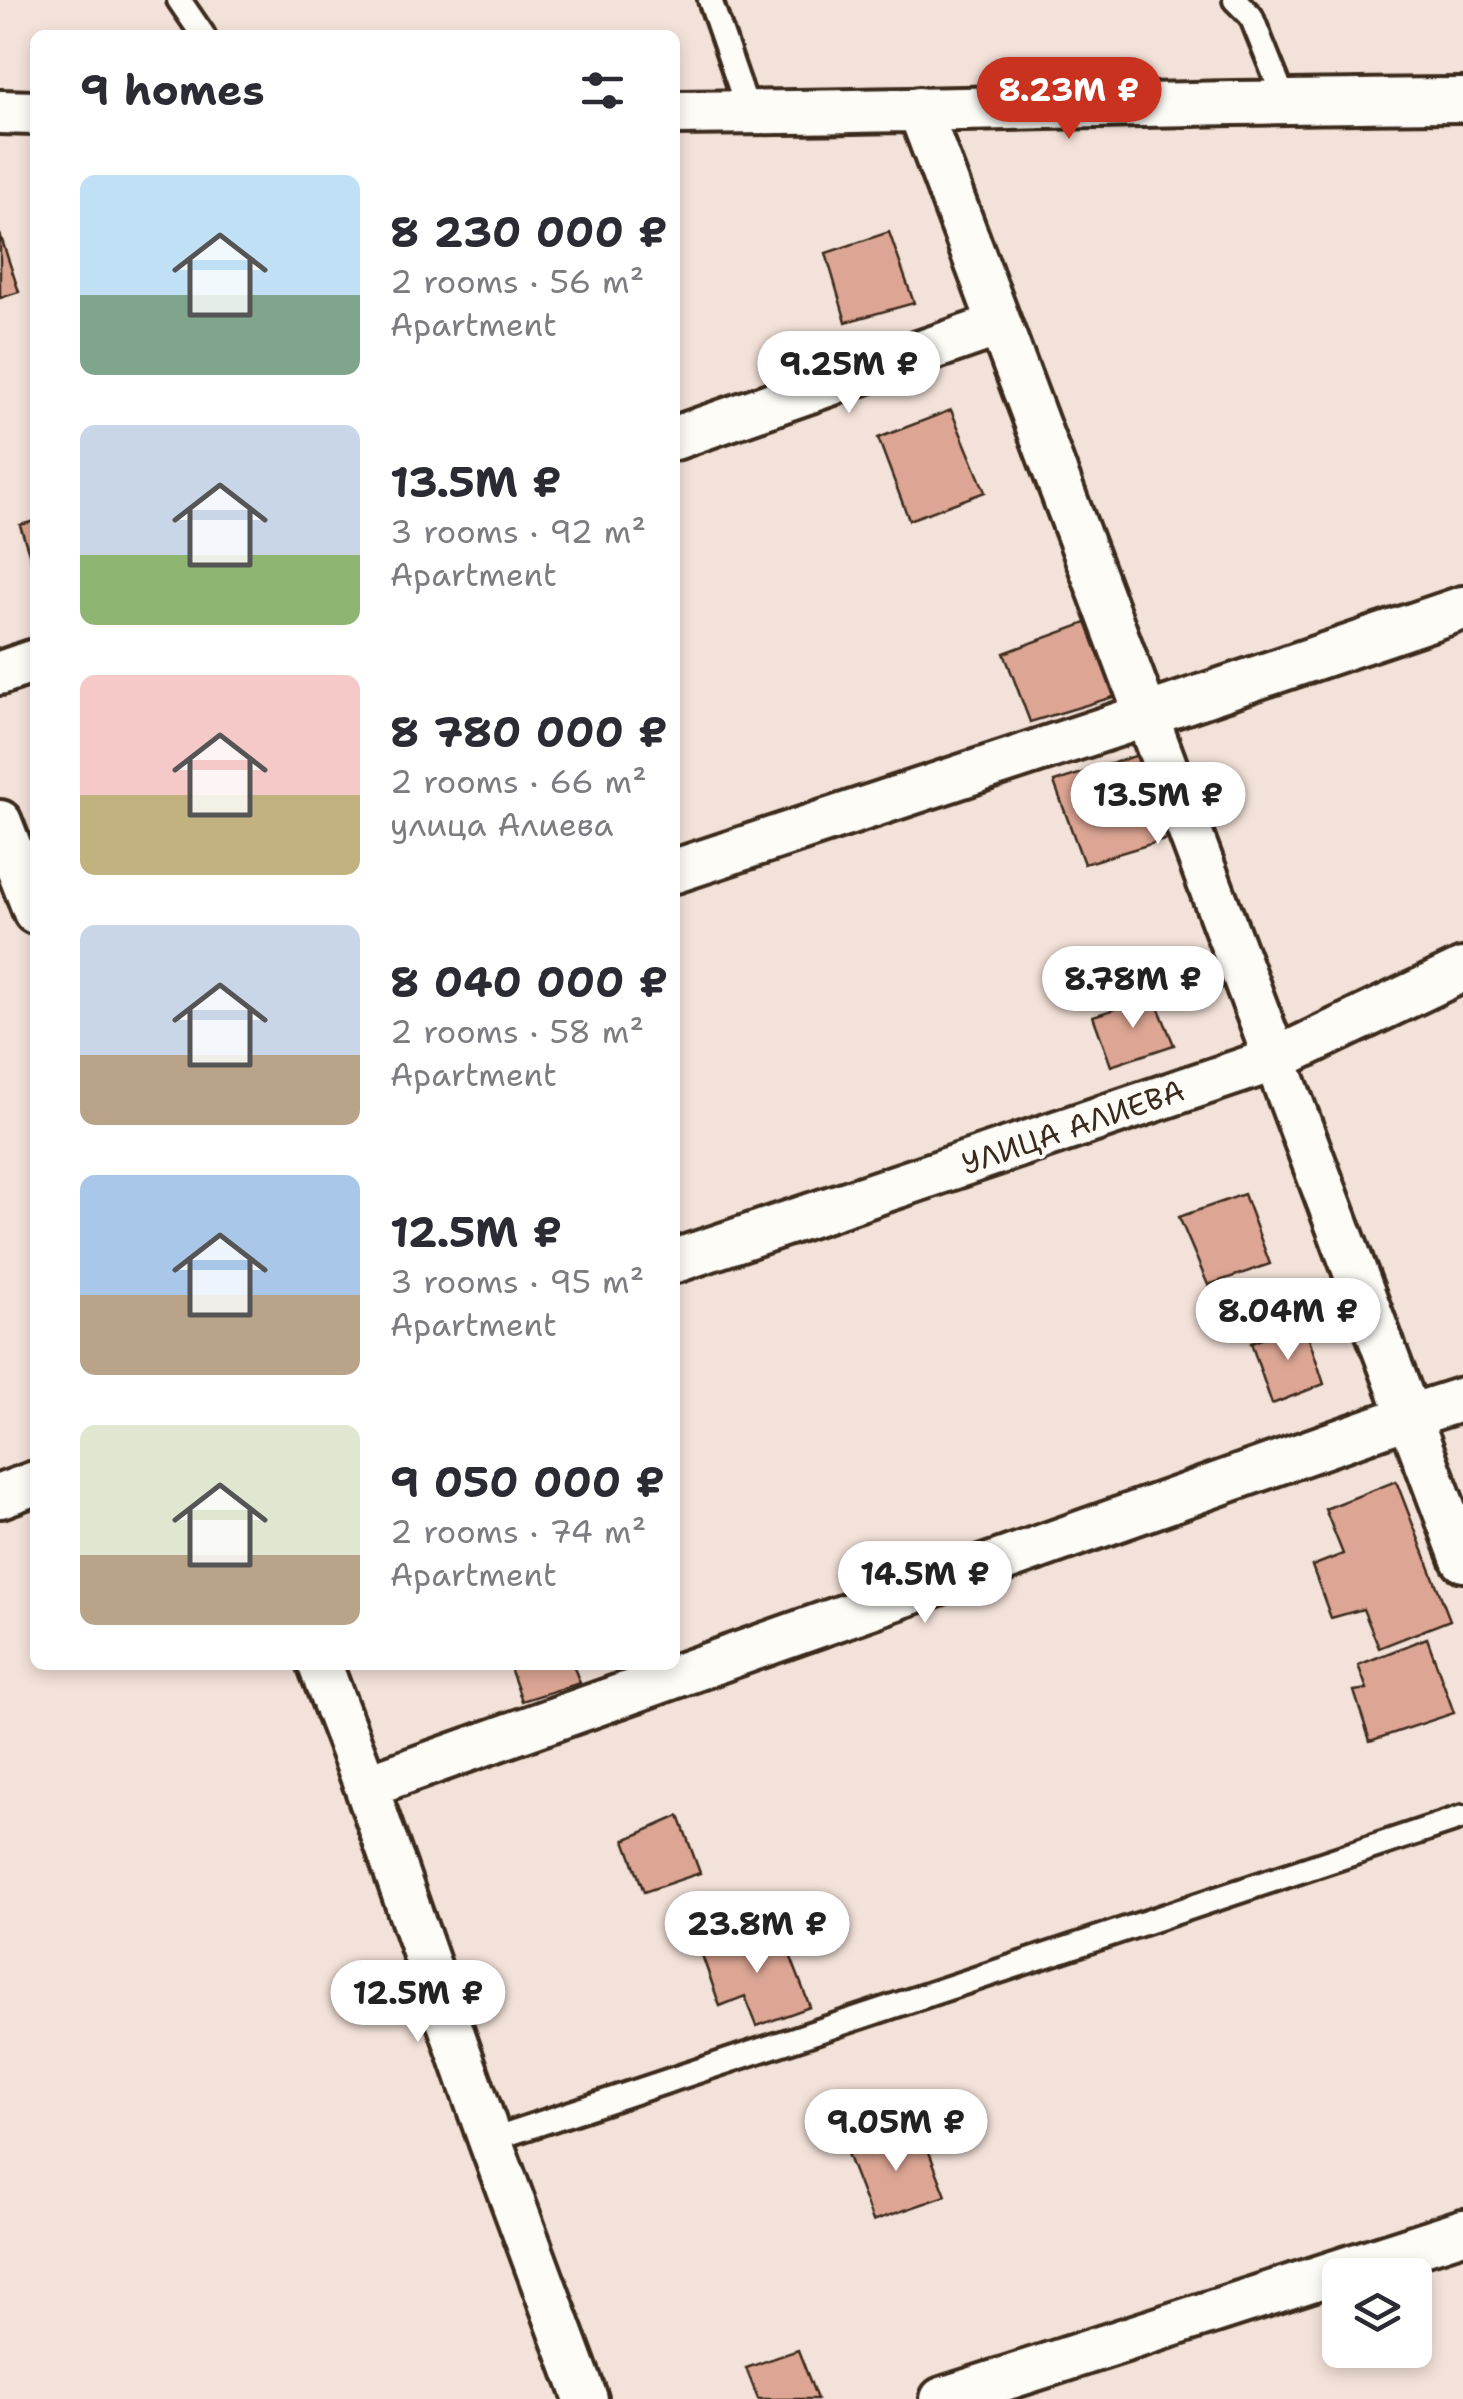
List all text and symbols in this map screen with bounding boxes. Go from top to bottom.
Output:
pin: 8.23M ₽ [977,57,1161,142]
text: 9 homes [80,62,265,118]
icon: filters [575,63,630,118]
text: 8.23M ₽ [999,68,1139,111]
text: 8 230 000 ₽ [390,204,668,260]
icon: home [160,215,280,335]
text: 2 rooms · 56 m² [390,260,644,303]
text: Apartment [390,303,557,346]
pin: 9.25M ₽ [757,331,941,416]
text: 9.25M ₽ [779,342,919,385]
text: 13.5M ₽ [390,454,562,510]
icon: home [160,465,280,585]
text: 3 rooms · 92 m² [390,510,646,553]
text: Apartment [390,553,557,596]
text: 8 780 000 ₽ [390,704,668,760]
icon: home [160,715,280,835]
text: 2 rooms · 66 m² [390,760,647,803]
pin: 13.5M ₽ [1066,762,1250,847]
text: 13.5M ₽ [1093,773,1223,816]
text: улица Алиева [390,803,614,846]
pin: 8.78M ₽ [1041,946,1225,1031]
text: 8 040 000 ₽ [390,954,668,1010]
text: 8.78M ₽ [1064,957,1202,1000]
icon: home [160,965,280,1085]
text: 2 rooms · 58 m² [390,1010,644,1053]
text: Apartment [390,1053,557,1096]
street label: УЛИЦА АЛИЕВА [956,1070,1190,1184]
text: 12.5M ₽ [390,1204,562,1260]
icon: home [160,1215,280,1335]
text: 3 rooms · 95 m² [390,1260,644,1303]
pin: 8.04M ₽ [1196,1278,1380,1363]
text: 8.04M ₽ [1218,1289,1358,1332]
text: Apartment [390,1303,557,1346]
text: 9 050 000 ₽ [390,1454,665,1510]
icon: home [160,1465,280,1585]
text: 2 rooms · 74 m² [390,1510,646,1553]
pin: 14.5M ₽ [833,1541,1017,1626]
text: 14.5M ₽ [860,1552,990,1595]
text: Apartment [390,1553,557,1596]
pin: 23.8M ₽ [665,1891,849,1976]
text: 23.8M ₽ [687,1902,827,1945]
pin: 12.5M ₽ [326,1960,510,2045]
text: 12.5M ₽ [352,1971,484,2014]
pin: 9.05M ₽ [804,2089,988,2174]
text: 9.05M ₽ [827,2100,965,2143]
map controls [1322,2258,1432,2368]
button: layers [1322,2258,1432,2368]

